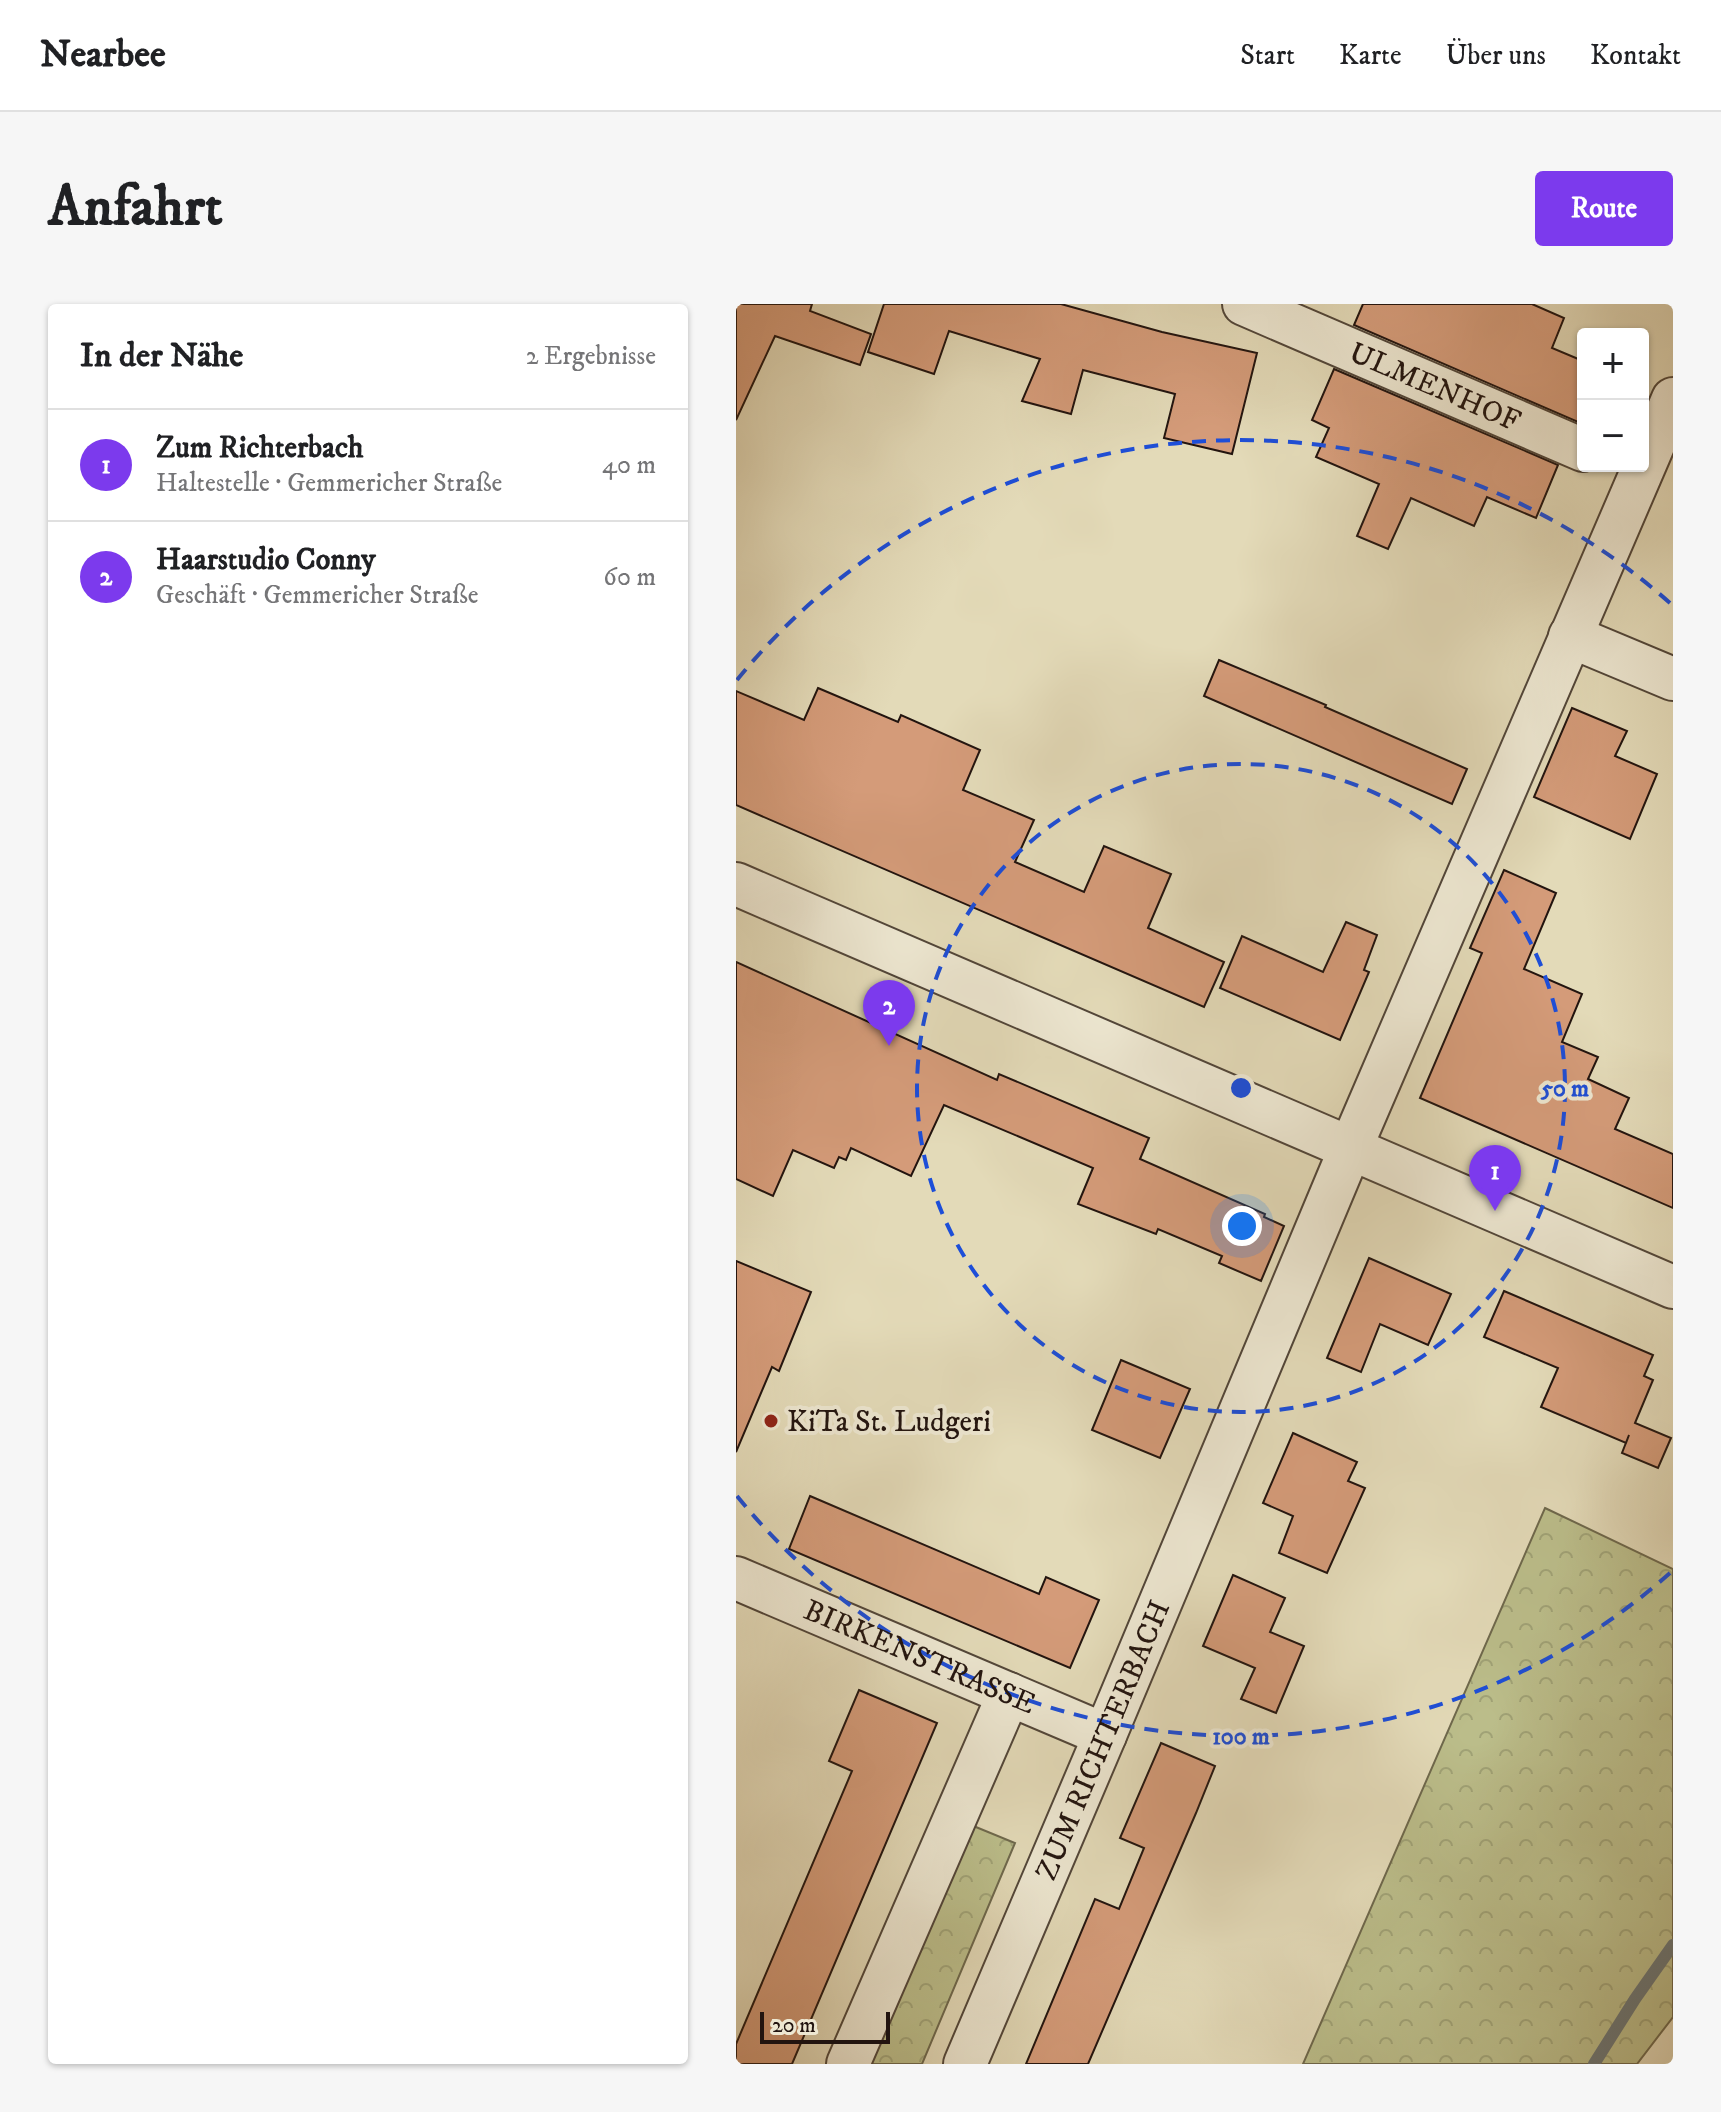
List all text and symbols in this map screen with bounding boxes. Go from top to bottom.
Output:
text: Nearbee [40,31,166,79]
text: Start [1240,38,1295,73]
text: Karte [1339,38,1402,73]
text: Über uns [1446,38,1546,73]
text: Kontakt [1590,38,1681,73]
button: Route [1535,171,1673,246]
text: Anfahrt [48,173,223,243]
map controls [1577,328,1649,472]
button: + [1577,328,1649,400]
text: In der Nähe [80,335,243,377]
street label: ULMENHOF [1343,335,1526,441]
text: 2 Ergebnisse [526,340,656,373]
button: − [1577,400,1649,472]
text: Zum Richterbach [156,430,364,467]
text: 1 [101,449,111,482]
text: 40 m [602,449,656,482]
text: Haltestelle · Gemmericher Straße [156,467,502,500]
text: Haarstudio Conny [156,542,376,579]
text: 2 [100,561,112,594]
text: 60 m [603,561,656,594]
text: Geschäft · Gemmericher Straße [156,579,479,612]
pin: 2 [863,980,915,1046]
centre of rings [1227,1074,1255,1102]
text: 50 m [1540,1074,1589,1104]
pin: 1 [1469,1145,1521,1211]
your location [1222,1206,1262,1246]
place label: KiTa St. Ludgeri [787,1404,991,1441]
marker: KiTa St. Ludgeri [762,1412,780,1430]
street label: BIRKENSTRASSE [798,1592,1041,1723]
street label: ZUM RICHTERBACH [1028,1595,1179,1886]
text: 100 m [1212,1722,1270,1752]
scale bar [760,2008,890,2044]
text: 20 m [772,2012,816,2039]

